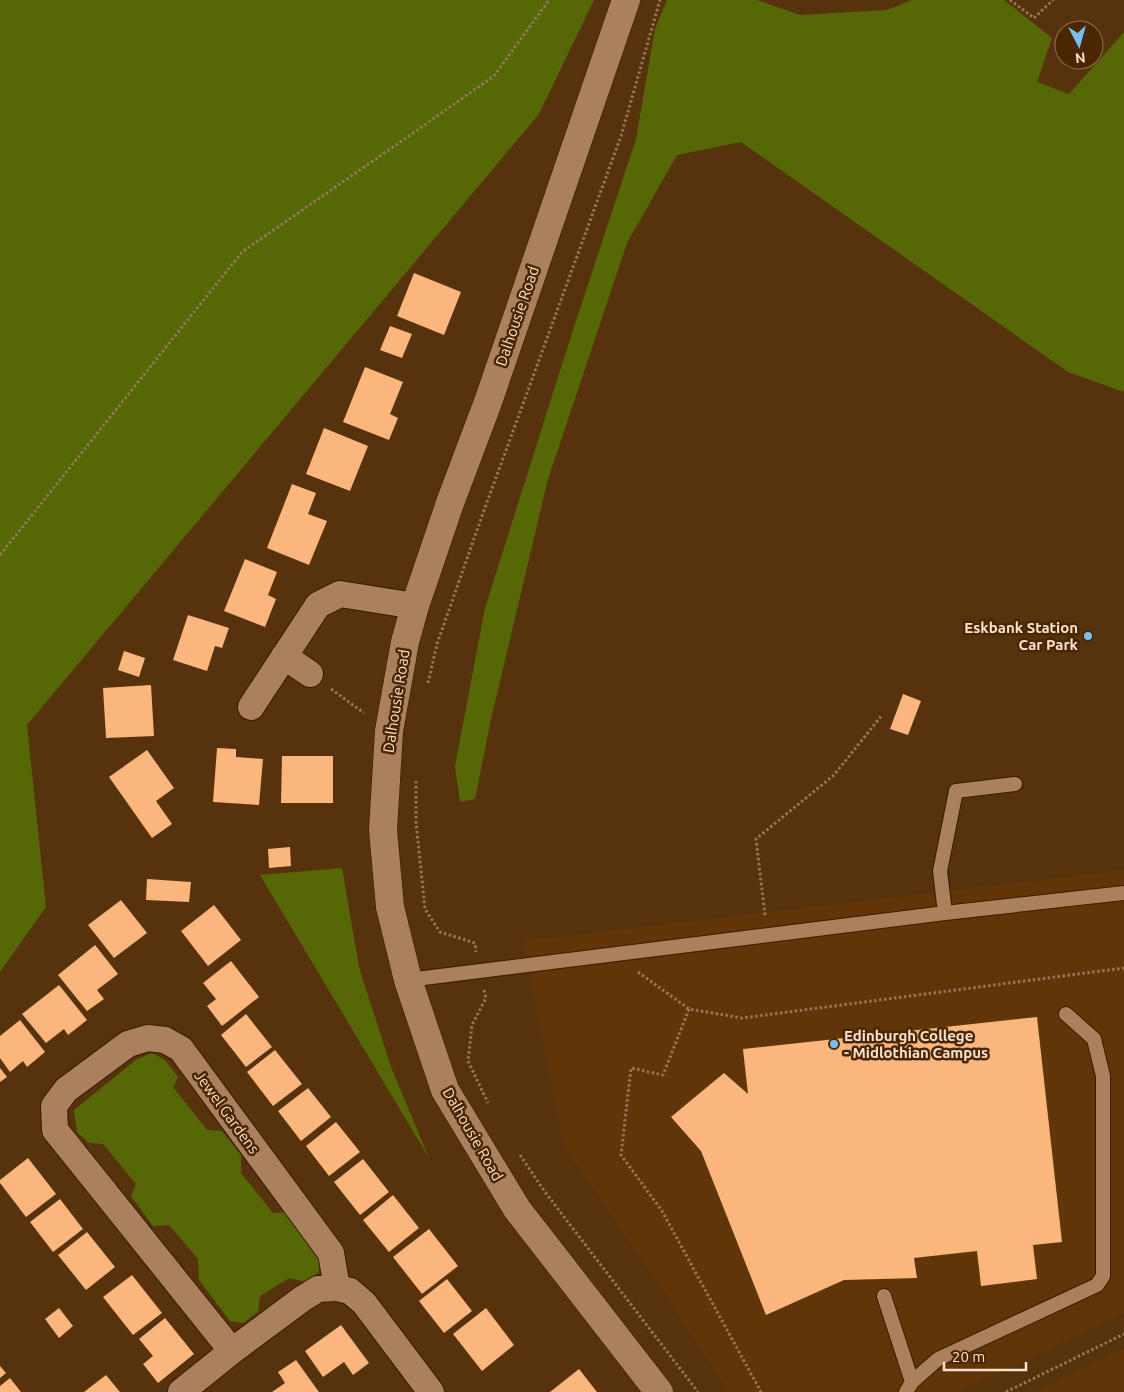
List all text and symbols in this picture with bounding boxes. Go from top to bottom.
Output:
north arrow [1054,20,1104,70]
text: N [1074,49,1086,66]
street label: Dalhousie Road [492,264,542,368]
place label: Eskbank Station Car Park [964,619,1079,653]
marker: Eskbank Station Car Park [1082,630,1094,642]
street label: Dalhousie Road [379,648,413,754]
place label: Edinburgh College - Midlothian Campus [844,1027,988,1061]
marker: Edinburgh College - Midlothian Campus [828,1038,840,1050]
street label: Jewel Gardens [191,1067,263,1157]
street label: Dalhousie Road [439,1084,507,1184]
scale bar [944,1340,1026,1372]
text: 20 m [952,1348,985,1365]

